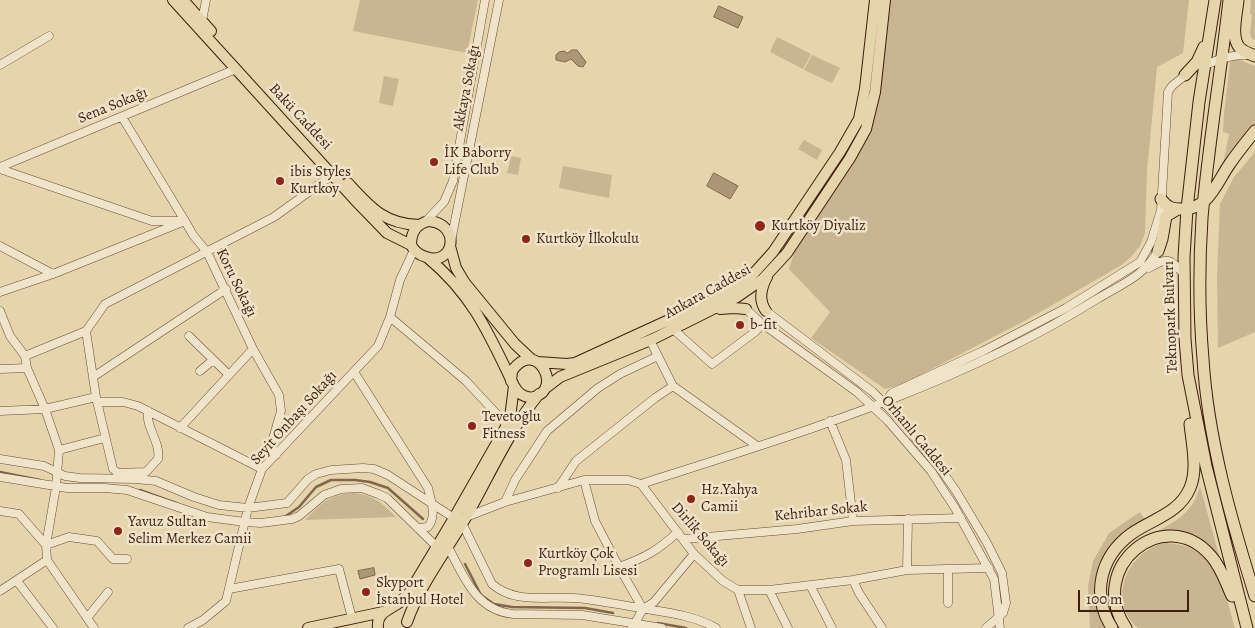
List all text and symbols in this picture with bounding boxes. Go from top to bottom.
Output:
street label: Akkaya Sokağı [450,43,484,133]
street label: Bakü Caddesi [265,80,335,154]
street label: Sena Sokağı [76,84,150,128]
place label: İK Baborry Life Club [444,144,511,179]
marker: İK Baborry Life Club [428,156,440,168]
place label: ibis Styles Kurtkoy [290,163,351,198]
marker: ibis Styles Kurtkoy [274,175,286,187]
place label: Kurtköy Diyaliz [771,217,866,235]
marker: Kurtköy Diyaliz [753,219,767,233]
place label: Kurtköy İlkokulu [536,230,639,248]
marker: Kurtköy İlkokulu [520,233,532,245]
street label: Koru Sokağı [212,246,260,320]
street label: Ankara Caddesi [662,261,754,323]
street label: Teknopark Bulvarı [1160,261,1182,373]
place label: b-fit [750,316,777,334]
marker: b-fit [734,319,746,331]
street label: Seyit Onbaşı Sokağı [247,367,341,469]
street label: Orhanlı Caddesi [877,392,955,480]
place label: Tevetoğlu Fitness [482,408,541,443]
marker: Tevetoğlu Fitness [466,420,478,432]
place label: Hz.Yahya Camii [701,481,758,516]
marker: Hz.Yahya Camii [685,493,697,505]
street label: Kehribar Sokak [773,498,869,526]
street label: Dirlik Sokağı [667,499,733,571]
place label: Yavuz Sultan Selim Merkez Camii [128,513,252,548]
marker: Yavuz Sultan Selim Merkez Camii [112,525,124,537]
place label: Kurtköy Çok Programlı Lisesi [538,545,637,580]
marker: Kurtköy Çok Programlı Lisesi [522,557,534,569]
place label: Skyport İstanbul Hotel [376,574,463,609]
scale bar [1080,580,1191,612]
marker: Skyport İstanbul Hotel [360,586,372,598]
text: 100 m [1086,589,1123,609]

